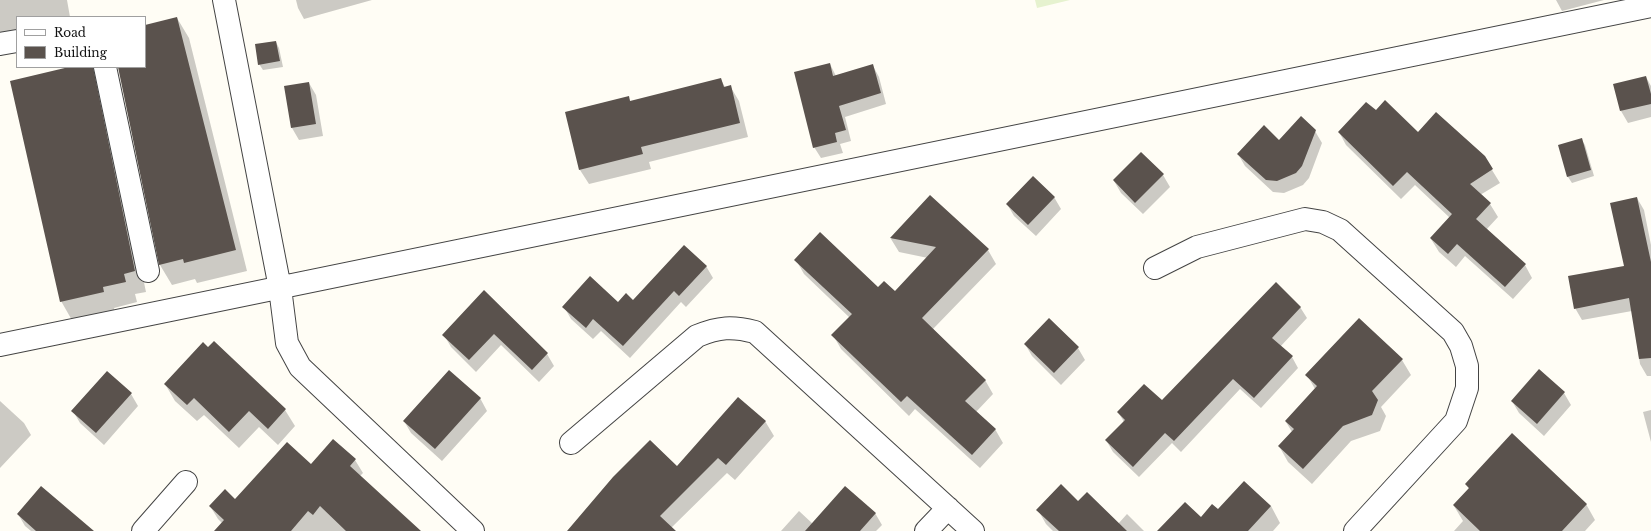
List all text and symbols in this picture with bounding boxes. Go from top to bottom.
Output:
legend [16,16,146,68]
text: Road [54,25,86,40]
text: Building [54,45,107,60]

